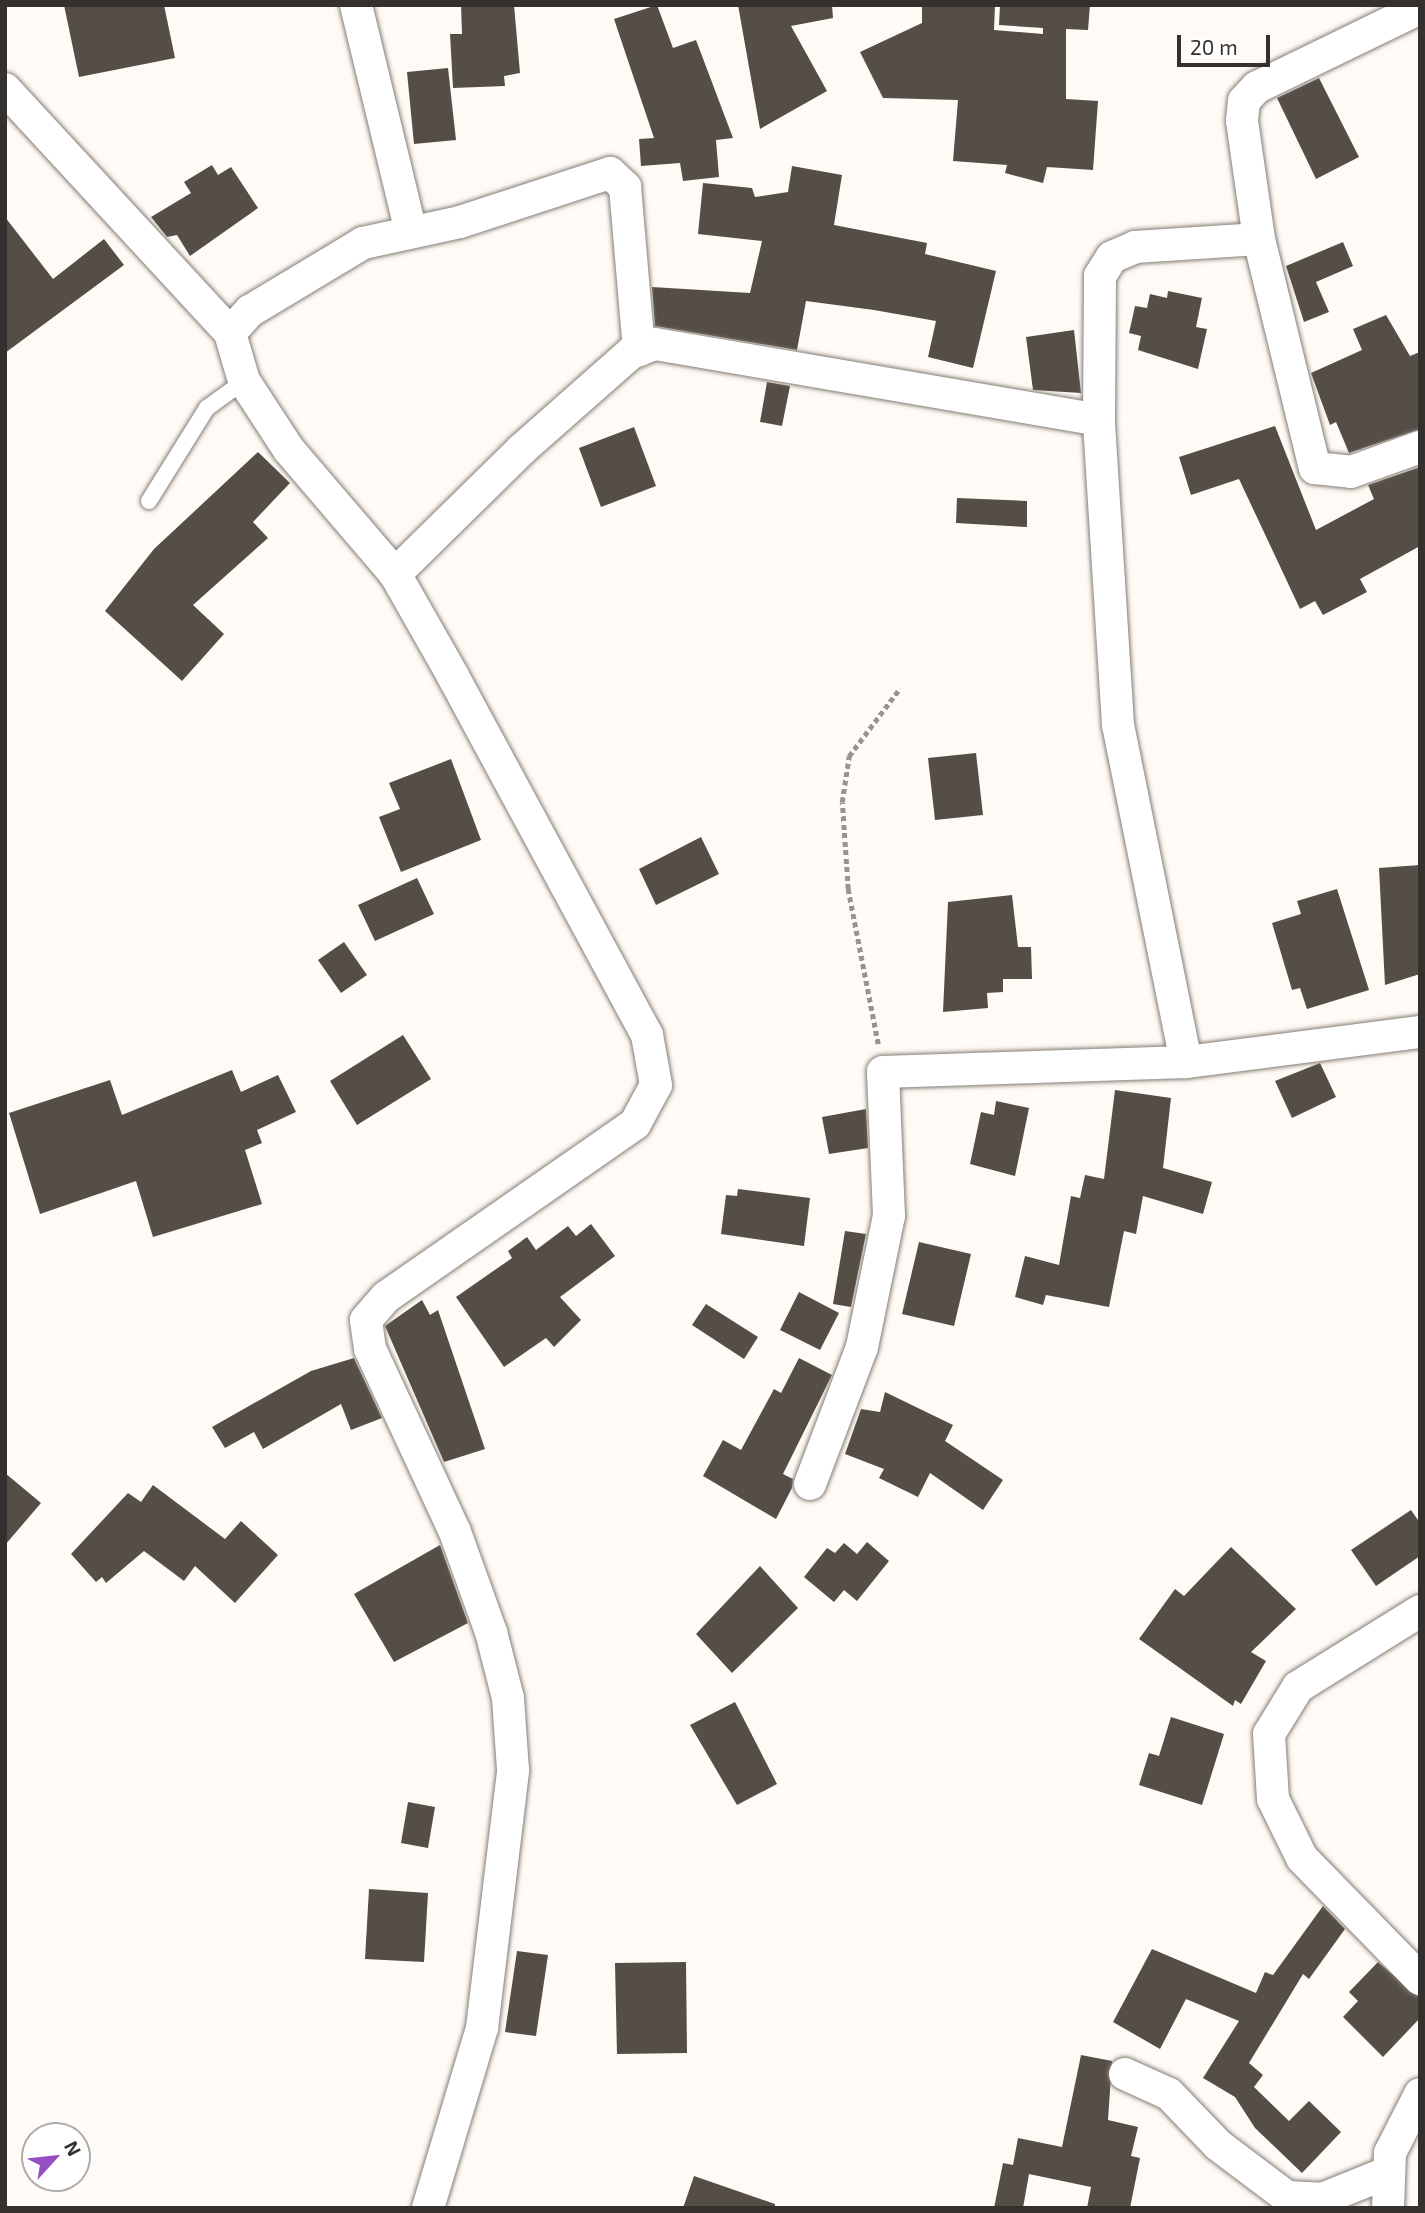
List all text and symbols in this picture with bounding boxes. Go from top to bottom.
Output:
scale bar [1180,21,1273,65]
text: 20 m [1190,34,1238,59]
north arrow [21,2122,91,2192]
text: N [60,2137,87,2159]

